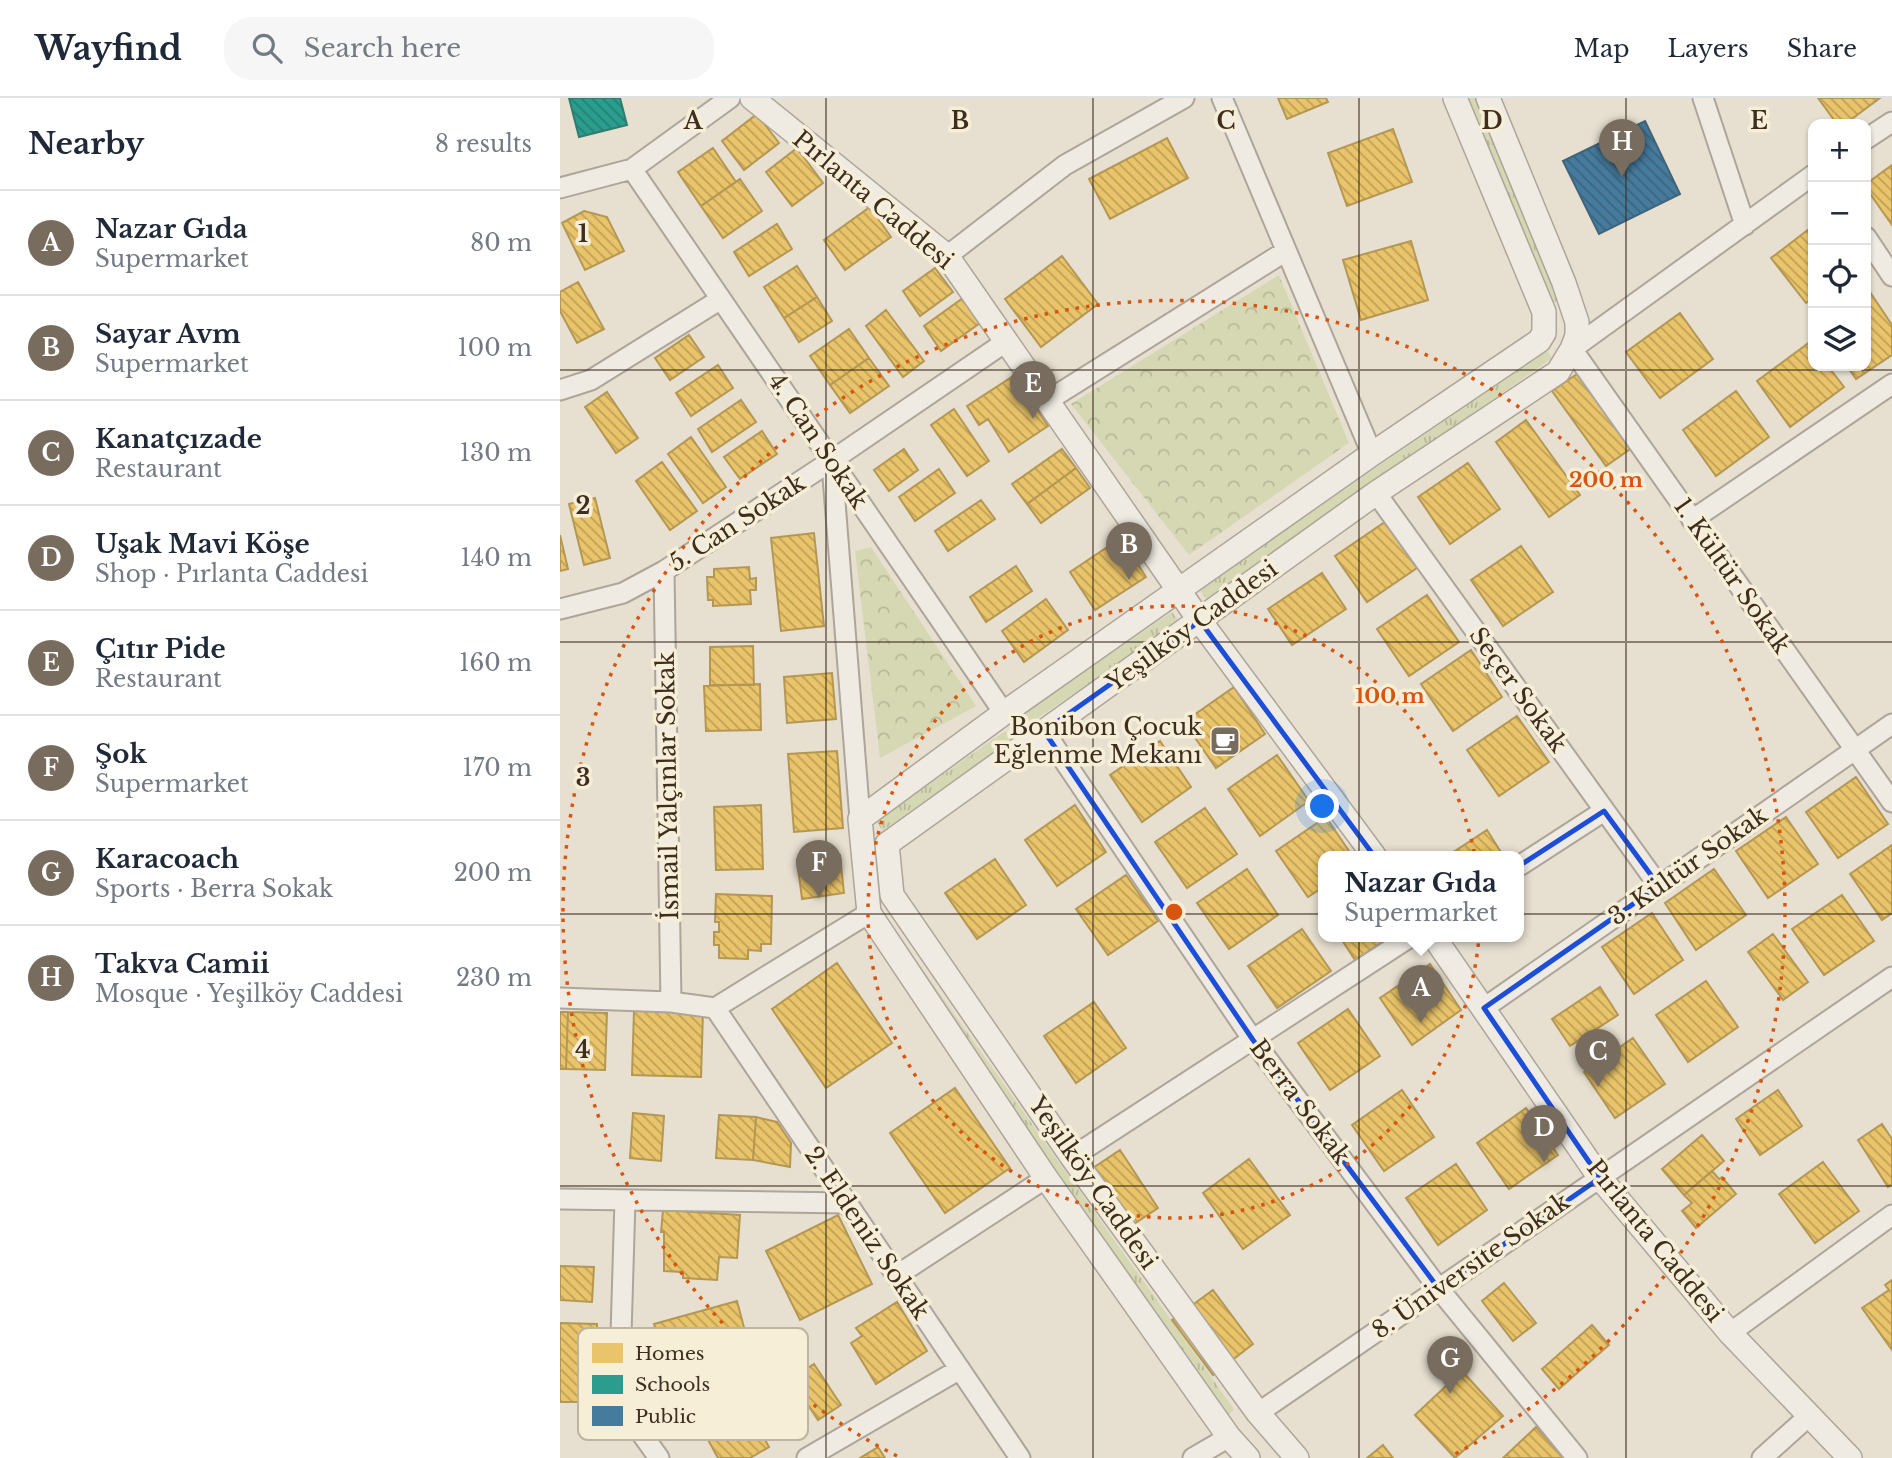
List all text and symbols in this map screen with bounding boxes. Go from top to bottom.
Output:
search box [224,17,714,80]
text: Wayfind [35,28,182,69]
icon: search [248,29,286,67]
text: Search here [304,32,461,64]
text: Map [1574,34,1630,63]
text: Layers [1668,34,1749,63]
text: Share [1787,34,1857,63]
text: A [683,107,704,135]
text: B [951,107,969,135]
text: C [1217,107,1235,135]
text: D [1481,107,1503,135]
text: E [1750,107,1768,135]
pin: H [1599,119,1645,177]
map controls [1808,119,1871,371]
button: + [1808,119,1871,182]
street label: Pırlanta Caddesi [787,124,959,275]
text: Nearby [28,125,144,162]
text: 8 results [435,130,532,158]
button: − [1808,182,1871,245]
text: Nazar Gıda [95,213,248,245]
text: 1 [578,220,588,248]
text: A [42,229,60,257]
text: 80 m [470,229,532,257]
text: Supermarket [95,245,249,273]
button: locate [1808,245,1871,308]
button: layers [1808,308,1871,371]
text: Sayar Avm [95,318,241,350]
text: B [42,334,60,362]
text: 100 m [458,334,532,362]
text: Supermarket [95,350,249,378]
pin: E [1010,361,1056,419]
street label: 4. Can Sokak [762,367,875,514]
text: Kanatçızade [95,423,262,455]
text: C [42,439,60,467]
text: 130 m [460,439,532,467]
text: Restaurant [95,455,222,483]
text: 200 m [1569,467,1643,493]
street label: 5. Can Sokak [663,468,810,577]
text: 2 [576,492,590,520]
street label: 1. Kültür Sokak [1668,492,1797,659]
pin: B [1106,522,1152,580]
text: Uşak Mavi Köşe [95,528,310,560]
text: D [40,544,62,572]
text: 140 m [461,544,532,572]
street label: Yeşilköy Caddesi [1100,554,1283,698]
text: Shop · Pırlanta Caddesi [95,560,368,588]
street label: Seçer Sokak [1463,621,1574,758]
text: Çıtır Pide [95,633,226,665]
text: E [42,649,60,677]
text: 160 m [459,649,532,677]
street label: İsmail Yalçınlar Sokak [651,651,684,920]
text: Restaurant [95,665,222,693]
text: 100 m [1355,683,1425,709]
place label: Bonibon Çocuk Eğlenme Mekanı [994,712,1202,769]
cafe icon: Bonibon Çocuk Eğlenme Mekanı [1208,724,1242,758]
text: Şok [95,738,147,770]
text: F [43,754,59,782]
text: 170 m [462,754,532,782]
text: 3 [576,764,590,792]
text: Supermarket [95,770,249,798]
your location [1305,789,1339,823]
street label: 3. Kültür Sokak [1603,800,1773,931]
pin: F [796,840,842,898]
text: Karacoach [95,843,239,875]
popup [1318,851,1524,942]
text: G [41,859,61,887]
text: 200 m [454,859,532,887]
text: Nazar Gıda [1344,867,1497,899]
text: Sports · Berra Sokak [95,875,333,903]
text: Supermarket [1344,899,1498,927]
centre of rings [1162,900,1186,924]
text: Takva Camii [95,948,269,980]
text: H [40,964,62,992]
text: 230 m [456,964,532,992]
pin: A [1398,965,1444,1023]
text: Mosque · Yeşilköy Caddesi [95,980,403,1008]
pin: C [1575,1029,1621,1087]
street label: Berra Sokak [1244,1033,1357,1170]
text: 4 [575,1036,591,1064]
street label: Yeşilköy Caddesi [1022,1090,1164,1275]
pin: D [1521,1105,1567,1163]
street label: 2. Eldeniz Sokak [799,1141,936,1325]
street label: Pırlanta Caddesi [1581,1154,1730,1328]
street label: 8. Üniversite Sokak [1366,1186,1575,1345]
legend [578,1328,808,1440]
pin: G [1427,1336,1473,1394]
text: Homes [635,1342,704,1365]
text: Schools [635,1373,710,1396]
text: Public [635,1405,696,1428]

